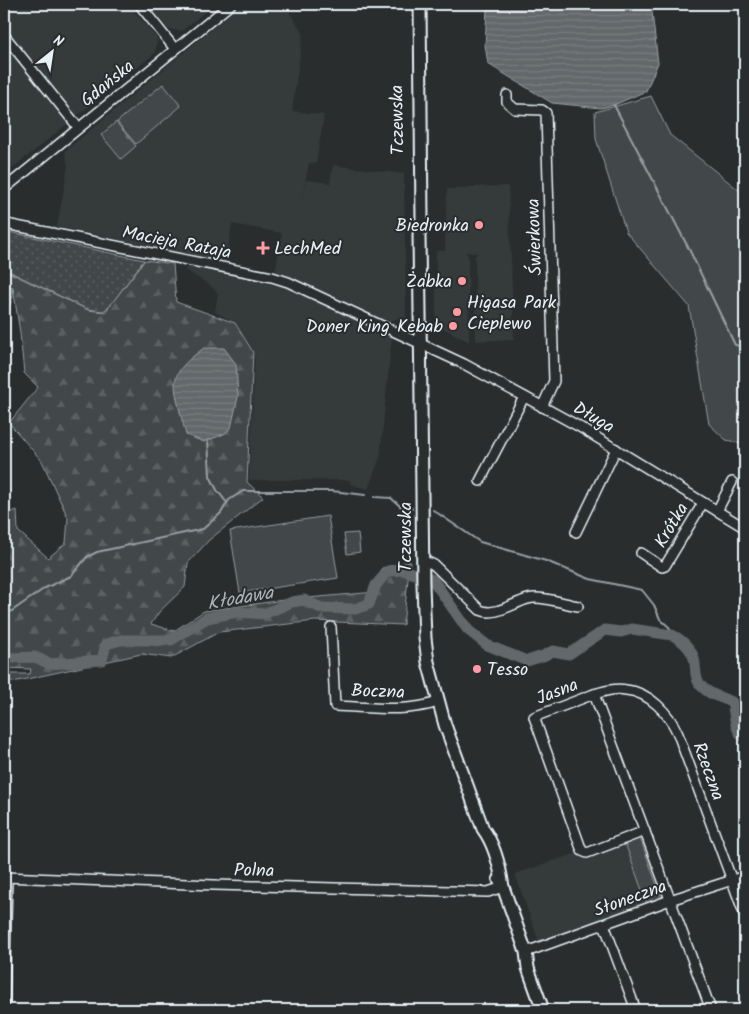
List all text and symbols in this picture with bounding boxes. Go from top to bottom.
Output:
north arrow [28,28,78,78]
text: N [49,30,67,53]
street label: Gdańska [75,53,141,115]
street label: Tczewska [383,85,414,155]
street label: Świerkowa [520,198,551,276]
place label: Biedronka [396,212,469,241]
street label: Macieja Rataja [120,219,234,268]
marker: Biedronka [473,219,485,231]
place label: LechMed [274,235,342,264]
marker: LechMed [256,241,270,255]
place label: Żabka [406,268,452,297]
marker: Żabka [456,275,468,287]
place label: Higasa Park Cieplewo [467,289,557,339]
marker: Higasa Park Cieplewo [451,306,463,318]
place label: Doner King Kebab [306,313,444,342]
marker: Doner King Kebab [447,320,459,332]
street label: Długa [567,395,619,442]
street label: Krótka [647,497,697,554]
street label: Tczewska [392,502,421,572]
water label: Kłodawa [205,578,277,620]
place label: Tesso [487,656,528,685]
marker: Tesso [471,663,483,675]
street label: Jasna [532,671,583,714]
street label: Boczna [351,677,405,708]
street label: Rzeczna [684,738,732,805]
street label: Polna [234,857,274,886]
street label: Słoneczna [590,873,671,926]

